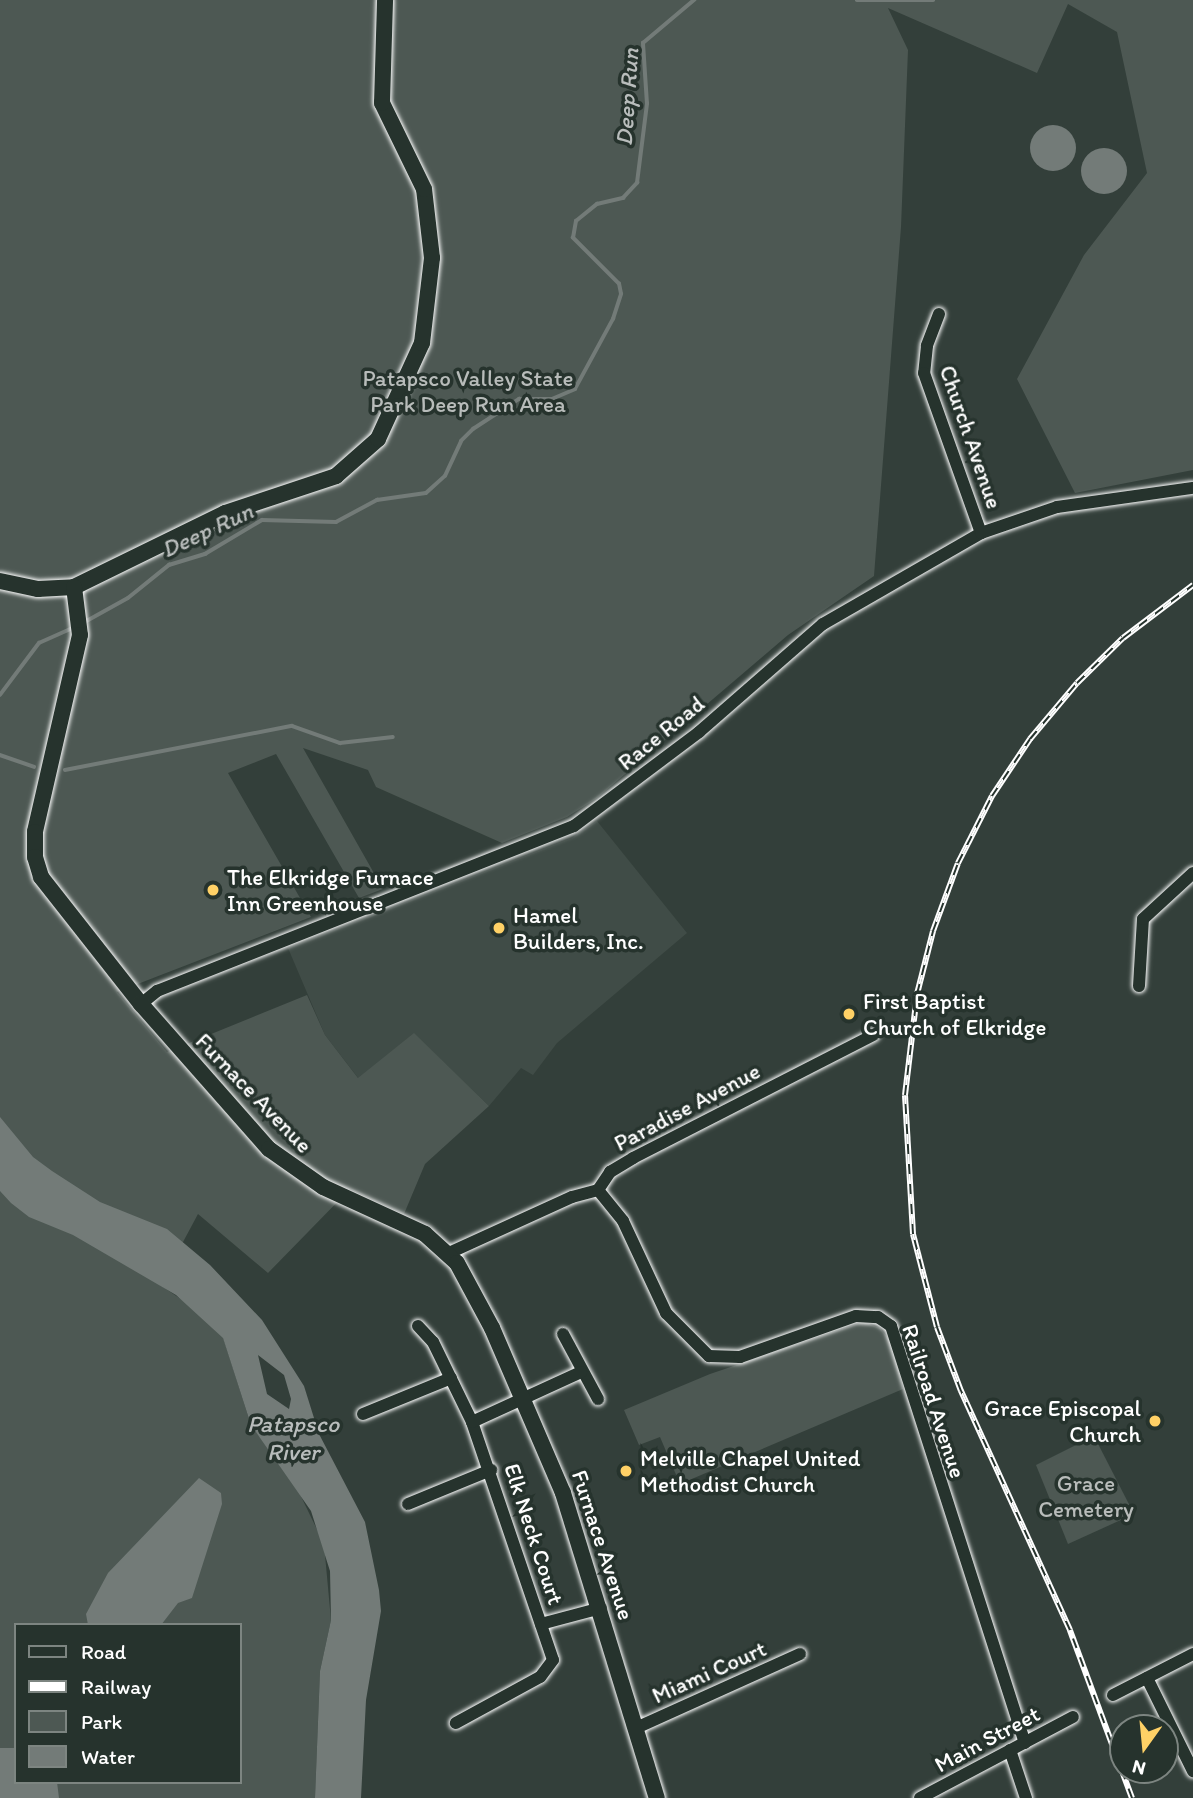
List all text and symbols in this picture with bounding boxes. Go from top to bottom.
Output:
water label: Deep Run [609,47,645,147]
street label: Church Avenue [934,362,1008,512]
park label: Patapsco Valley State Park Deep Run Area [362,364,574,418]
water label: Deep Run [156,496,258,564]
street label: Race Road [613,690,709,776]
place label: The Elkridge Furnace Inn Greenhouse [227,863,434,917]
marker: The Elkridge Furnace Inn Greenhouse [205,882,221,898]
place label: Hamel Builders, Inc. [513,901,644,955]
marker: Hamel Builders, Inc. [491,920,507,936]
place label: First Baptist Church of Elkridge [863,987,1047,1041]
marker: First Baptist Church of Elkridge [841,1006,857,1022]
street label: Furnace Avenue [190,1027,318,1159]
street label: Paradise Avenue [609,1057,765,1157]
street label: Railroad Avenue [896,1321,972,1481]
place label: Grace Episcopal Church [983,1394,1141,1448]
water label: Patapsco River [247,1410,339,1466]
marker: Grace Episcopal Church [1147,1413,1163,1429]
place label: Melville Chapel United Methodist Church [640,1444,861,1498]
street label: Elk Neck Court [498,1460,570,1608]
marker: Melville Chapel United Methodist Church [618,1463,634,1479]
street label: Furnace Avenue [566,1467,640,1623]
park label: Grace Cemetery [1038,1469,1134,1523]
legend [14,1623,242,1784]
street label: Miami Court [647,1634,771,1710]
text: Road [81,1639,126,1664]
text: Railway [81,1674,151,1699]
street label: Main Street [930,1700,1044,1778]
text: Park [81,1709,122,1734]
north arrow [1109,1714,1179,1784]
text: Water [81,1744,135,1769]
text: N [1130,1755,1148,1781]

